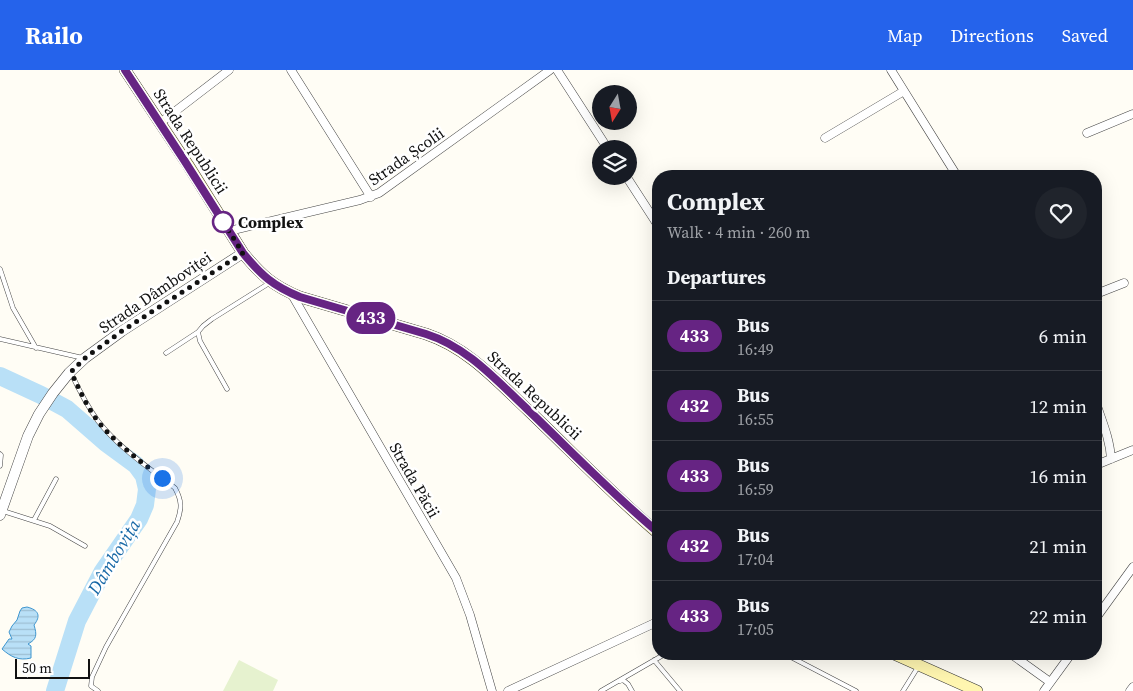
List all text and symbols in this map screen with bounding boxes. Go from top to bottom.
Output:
text: Railo [25,19,83,52]
text: Map [887,23,923,48]
text: Directions [951,23,1034,48]
text: Saved [1062,23,1108,48]
street label: Strada Republicii [149,84,233,198]
north arrow [592,85,638,130]
map controls [592,85,637,185]
street label: Strada Școlii [364,122,448,190]
button: layers [592,140,637,185]
text: Complex [667,185,765,218]
button: heart [1035,187,1087,239]
marker: Complex [212,211,234,233]
place label: Complex [238,211,303,233]
text: Walk · 4 min · 260 m [667,221,810,243]
street label: Strada Dâmboviței [94,246,216,338]
text: Departures [667,264,766,290]
line badge: 433 [342,302,400,334]
text: 433 [356,305,386,330]
text: Bus [737,312,769,338]
text: 433 [680,323,709,348]
text: 6 min [1039,323,1087,349]
text: 16:49 [737,338,774,360]
street label: Strada Republicii [483,346,587,445]
text: Bus [737,382,769,408]
text: 432 [680,393,709,418]
text: 12 min [1029,393,1087,419]
text: 16:55 [737,408,774,430]
street label: Strada Păcii [385,438,446,522]
text: Bus [737,452,769,478]
text: 433 [680,463,709,488]
text: 16 min [1029,463,1087,489]
your location [150,466,175,491]
text: 16:59 [737,478,774,500]
water label: Dâmbovița [81,514,146,600]
text: Bus [737,522,769,548]
text: 432 [680,533,709,558]
text: 21 min [1029,533,1087,559]
text: 17:04 [737,548,774,570]
text: Bus [737,592,769,618]
text: 433 [680,603,709,628]
text: 22 min [1029,603,1087,629]
text: 17:05 [737,618,774,640]
scale bar [15,656,90,679]
text: 50 m [22,658,52,678]

